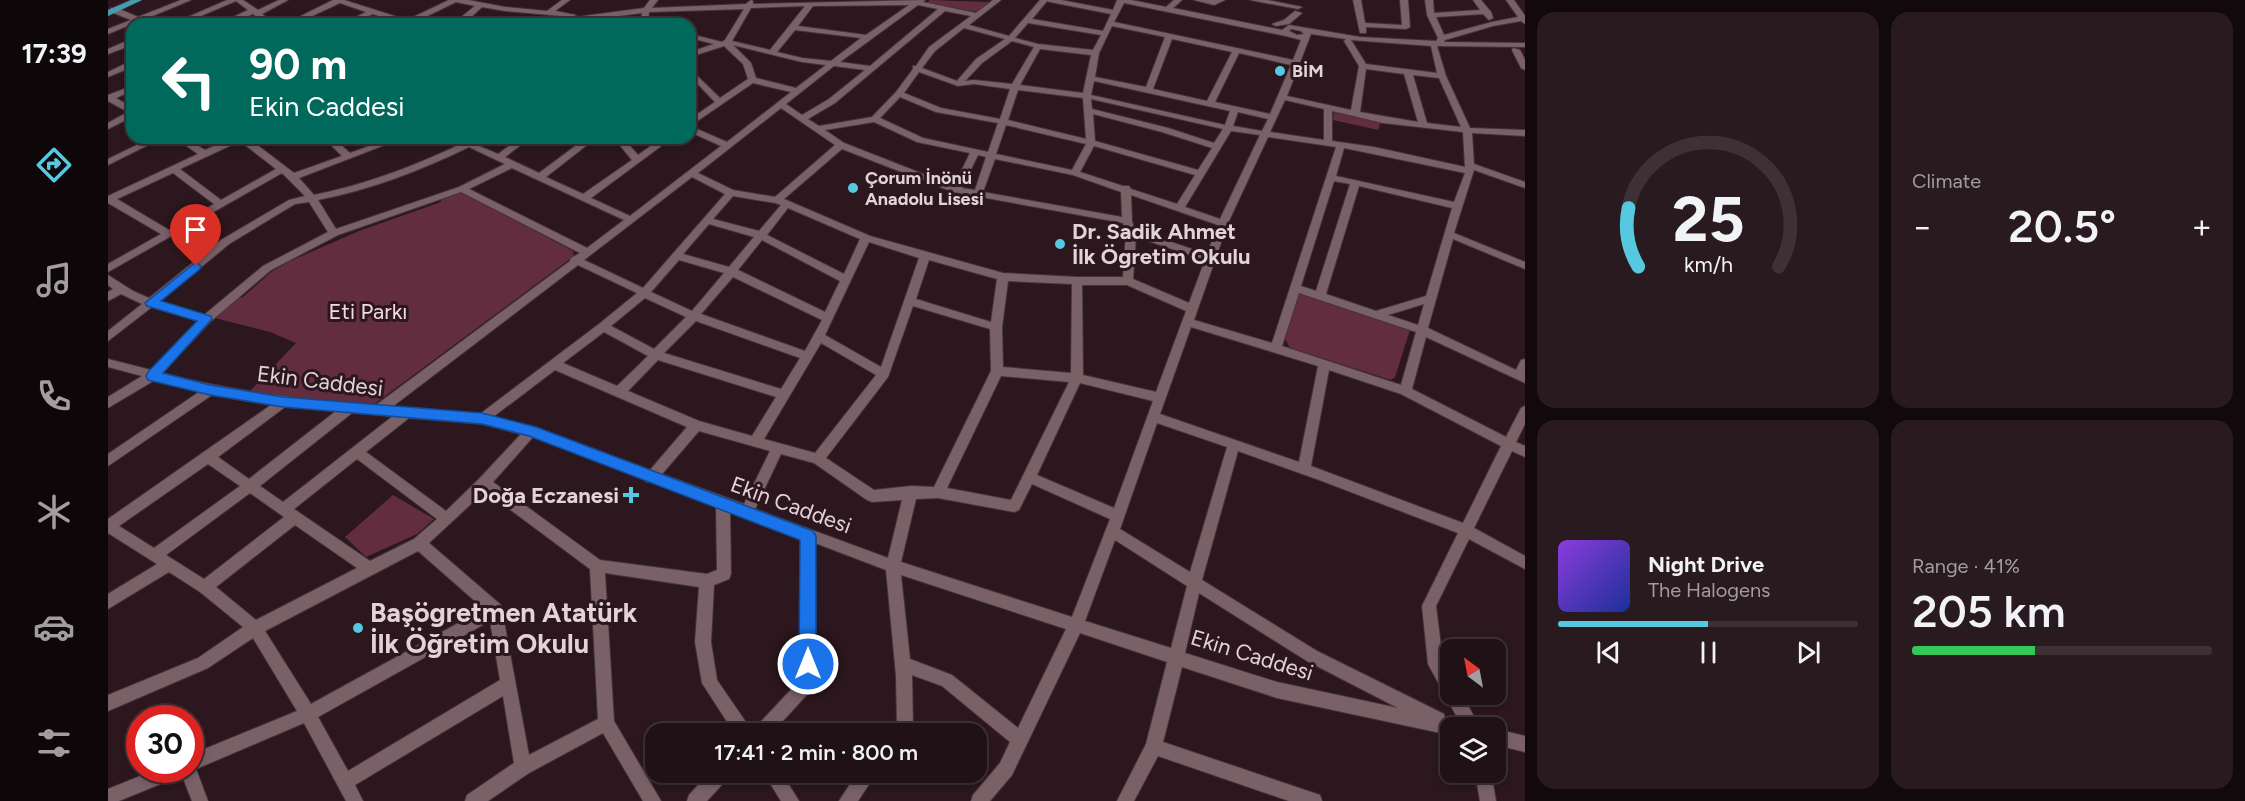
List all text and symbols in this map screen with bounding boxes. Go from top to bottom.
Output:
text: 17:39 [21,37,87,70]
text: 90 m [249,39,347,90]
icon: left [150,42,228,120]
place label: BİM [1292,60,1324,82]
marker: BİM [1273,64,1287,78]
text: Ekin Caddesi [249,90,405,123]
icon: directions [33,144,75,186]
place label: Çorum İnönü Anadolu Lisesi [865,167,984,210]
text: Climate [1912,169,1981,193]
marker: Çorum İnönü Anadolu Lisesi [846,181,860,195]
text: 25 [1672,182,1744,257]
text: 20.5° [2008,199,2116,253]
pin [170,204,221,266]
text: − [1912,207,1933,246]
text: + [2191,207,2212,246]
icon: arrive [179,213,212,246]
place label: Dr. Sadik Ahmet İlk Ögretim Okulu [1072,218,1251,270]
marker: Dr. Sadik Ahmet İlk Ögretim Okulu [1053,237,1067,251]
text: km/h [1684,252,1732,277]
icon: music [33,259,75,301]
park label: Eti Parkı [329,298,407,325]
street label: Ekin Caddesi [255,360,385,402]
icon: phone [33,375,75,417]
street label: Ekin Caddesi [727,471,855,539]
place label: Doğa Eczanesi [473,482,619,509]
marker: Doğa Eczanesi [624,488,638,502]
icon: climate [33,491,75,533]
text: Night Drive [1648,551,1764,578]
text: Range · 41% [1912,554,2020,578]
text: The Halogens [1648,578,1770,602]
text: 205 km [1912,584,2066,638]
place label: Başögretmen Atatürk İlk Öğretim Okulu [370,596,638,660]
icon: car [33,606,75,648]
marker: Başögretmen Atatürk İlk Öğretim Okulu [351,621,365,635]
street label: Ekin Caddesi [1187,624,1317,686]
position arrow [776,632,840,696]
icon: previous [1592,636,1625,669]
icon: pause [1692,636,1725,669]
icon: next [1792,636,1825,669]
north arrow [1440,639,1506,705]
map controls [1440,639,1506,783]
speed limit sign: 30 [126,705,204,783]
button: layers [1440,717,1506,783]
icon: filters [33,722,75,764]
text: 17:41 · 2 min · 800 m [714,739,918,766]

